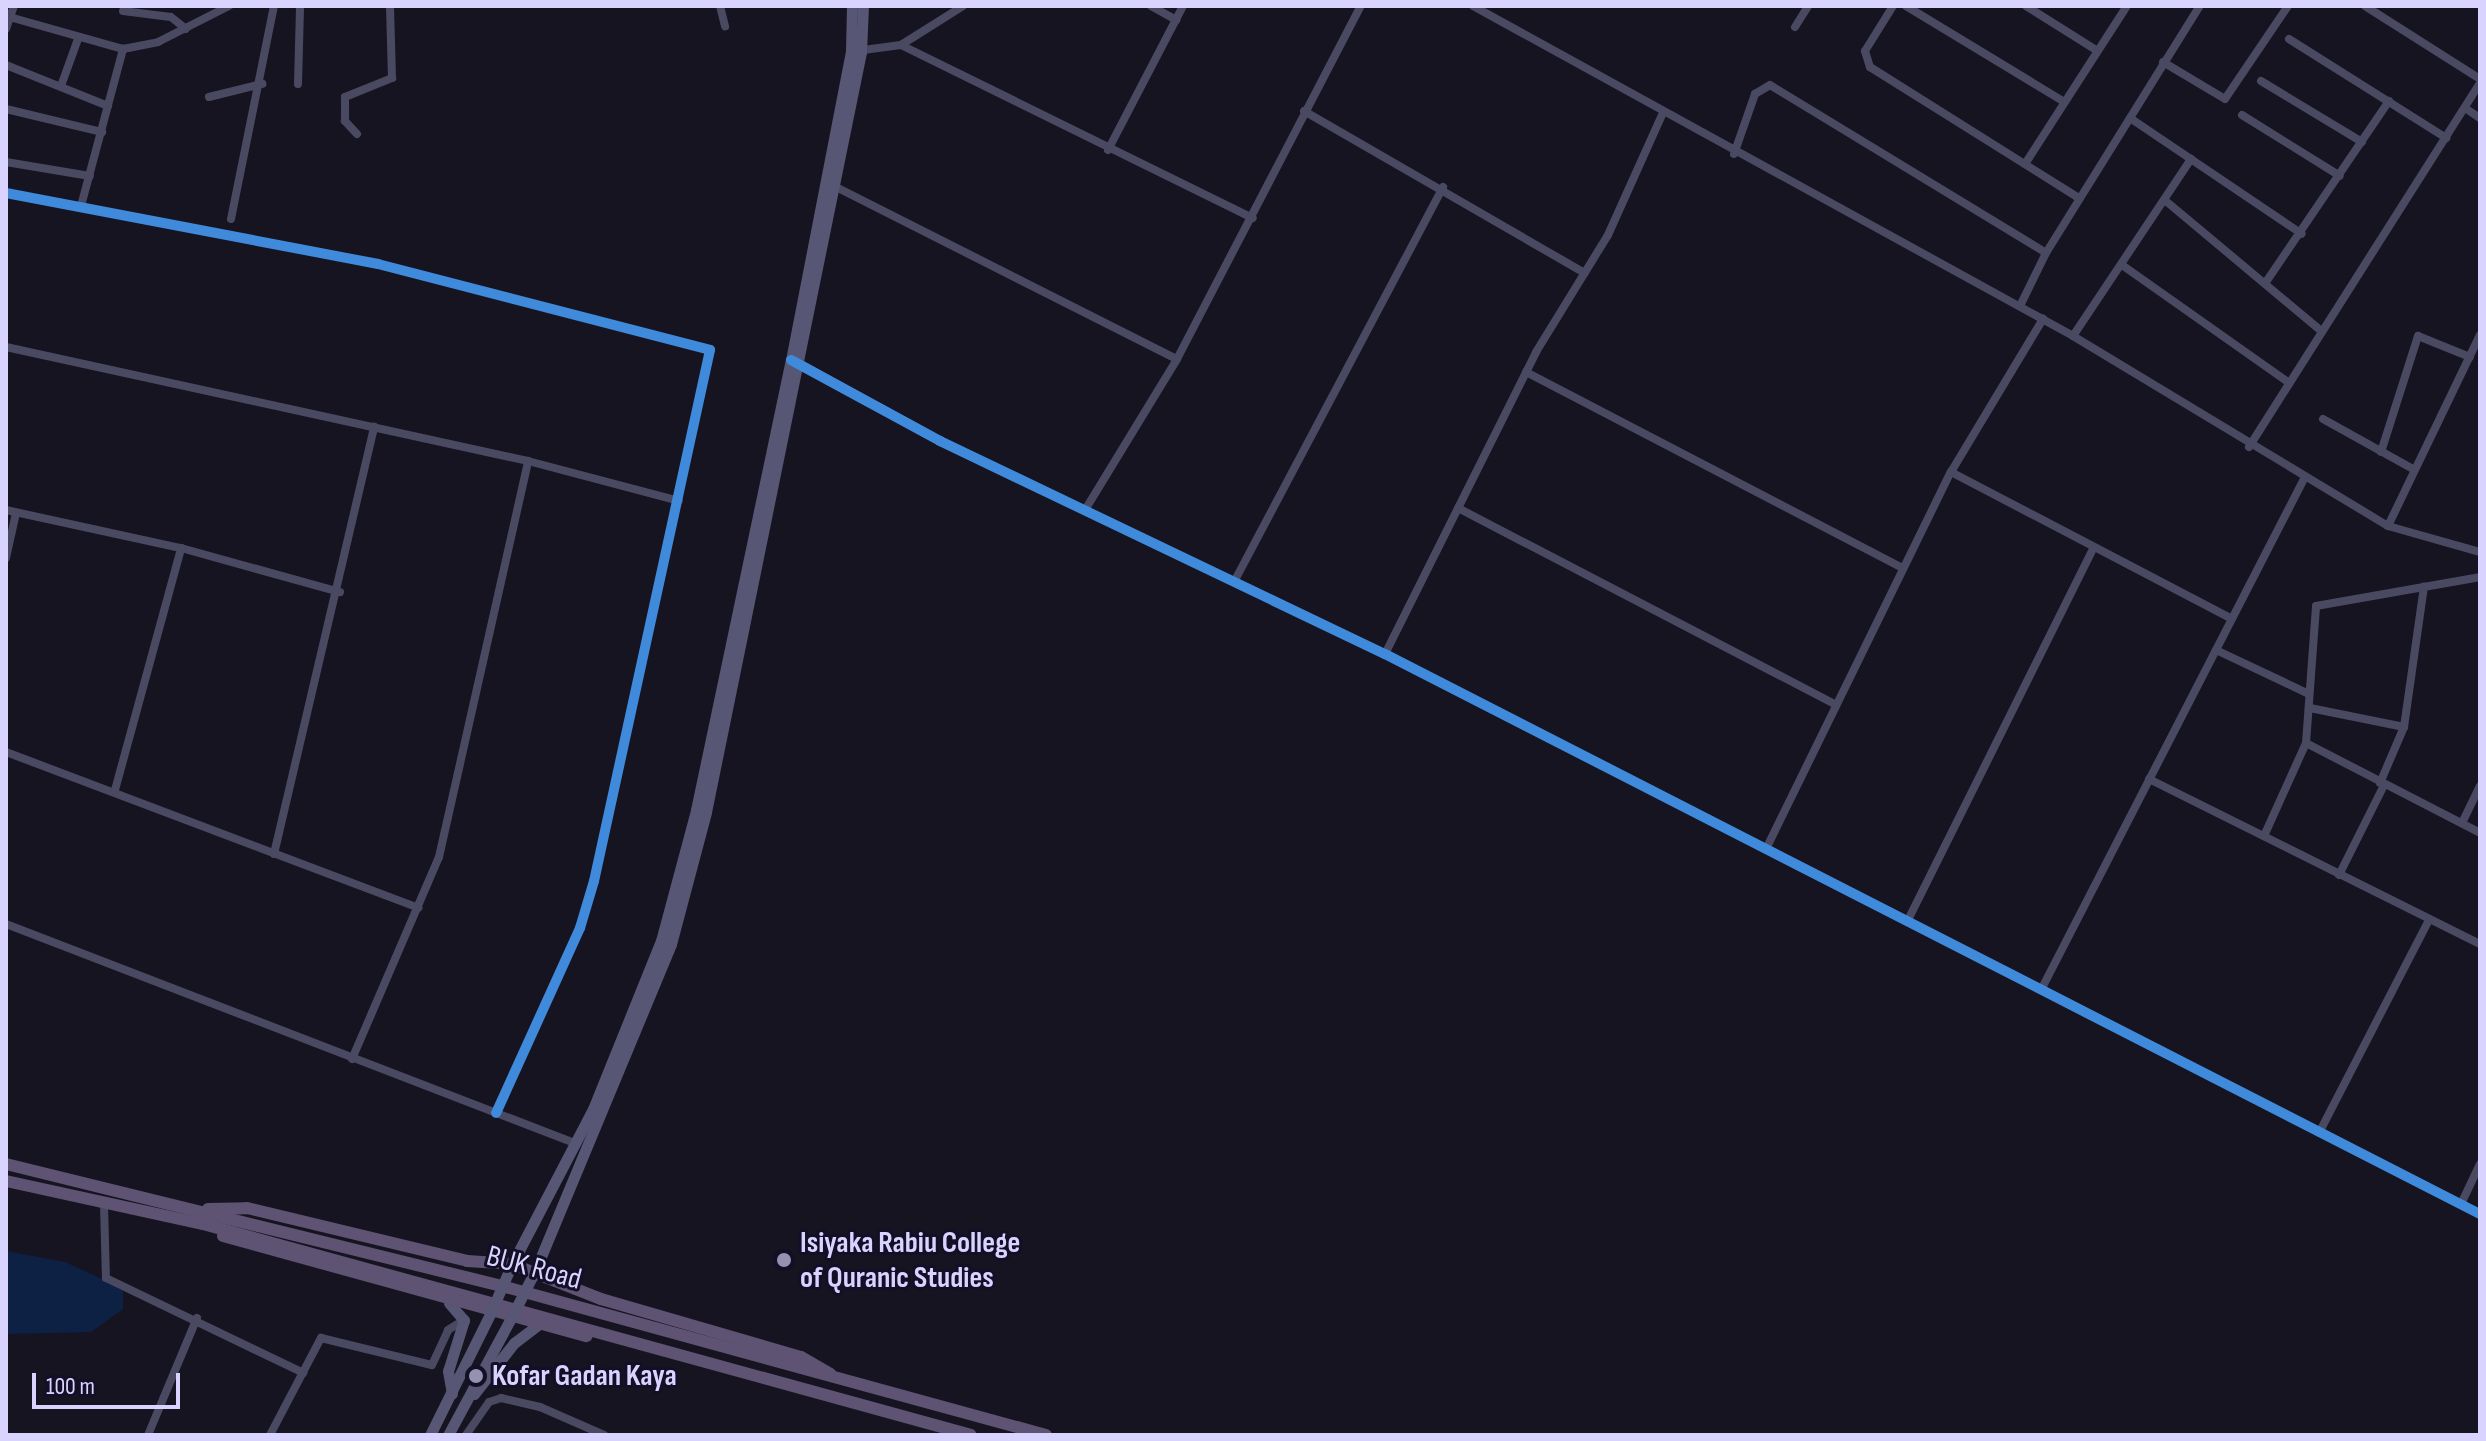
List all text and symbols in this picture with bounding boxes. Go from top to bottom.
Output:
place label: Isiyaka Rabiu College of Quranic Studies [800,1225,1020,1296]
street label: BUK Road [483,1238,585,1298]
marker: Isiyaka Rabiu College of Quranic Studies [775,1251,793,1269]
scale bar [36,1357,184,1407]
place label: Kofar Gadan Kaya [492,1358,677,1394]
marker: Kofar Gadan Kaya [467,1367,485,1385]
text: 100 m [46,1372,95,1401]

